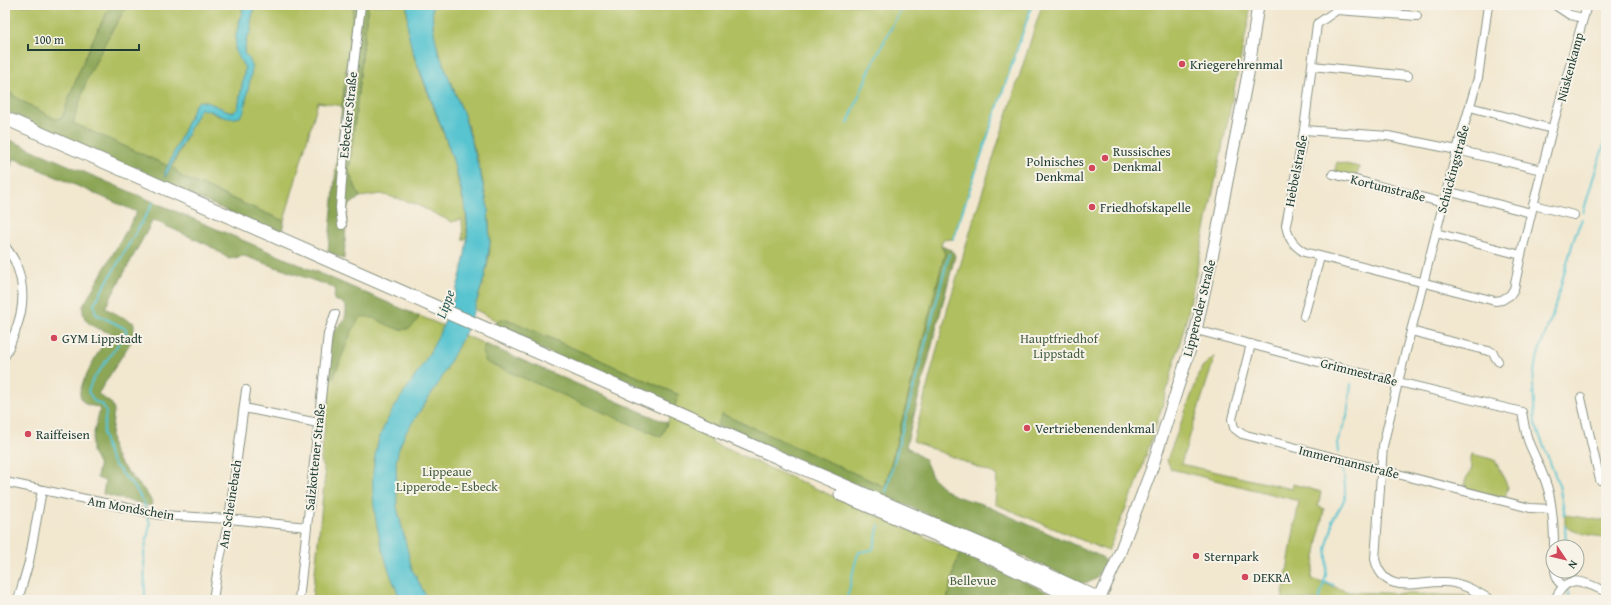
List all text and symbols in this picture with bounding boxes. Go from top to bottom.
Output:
scale bar [28,26,139,52]
street label: Nüskenkamp [1552,30,1588,104]
text: 100 m [34,31,64,48]
place label: Kriegerehrenmal [1190,55,1283,74]
marker: Kriegerehrenmal [1177,59,1187,69]
street label: Esbecker Straße [334,71,362,159]
street label: Schückingstraße [1432,123,1474,215]
street label: Hebbelstraße [1280,133,1312,209]
place label: Russisches Denkmal [1113,142,1171,176]
place label: Polnisches Denkmal [1026,152,1084,186]
marker: Russisches Denkmal [1100,153,1110,163]
marker: Polnisches Denkmal [1087,163,1097,173]
street label: Kortumstraße [1348,169,1428,207]
place label: Friedhofskapelle [1100,198,1191,217]
marker: Friedhofskapelle [1087,202,1097,212]
street label: Lipperoder Straße [1178,258,1220,358]
water label: Lippe [430,287,460,322]
place label: GYM Lippstadt [62,329,143,348]
park label: Hauptfriedhof Lippstadt [1020,329,1100,363]
marker: GYM Lippstadt [49,333,59,343]
street label: Grimmestraße [1318,353,1400,391]
street label: Salzkottener Straße [300,402,330,512]
place label: Vertriebenendenkmal [1035,419,1155,438]
marker: Vertriebenendenkmal [1022,423,1032,433]
place label: Raiffeisen [36,425,91,444]
marker: Raiffeisen [23,429,33,439]
street label: Immermannstraße [1297,440,1401,484]
street label: Am Scheinebach [214,458,246,550]
park label: Lippeaue Lipperode - Esbeck [396,462,498,496]
street label: Am Mondschein [86,491,177,525]
north arrow [1545,539,1585,579]
place label: Sternpark [1204,547,1259,566]
marker: Sternpark [1191,551,1201,561]
text: N [1564,557,1582,573]
place label: DEKRA [1253,568,1291,587]
park label: Bellevue [950,571,996,590]
marker: DEKRA [1240,572,1250,582]

